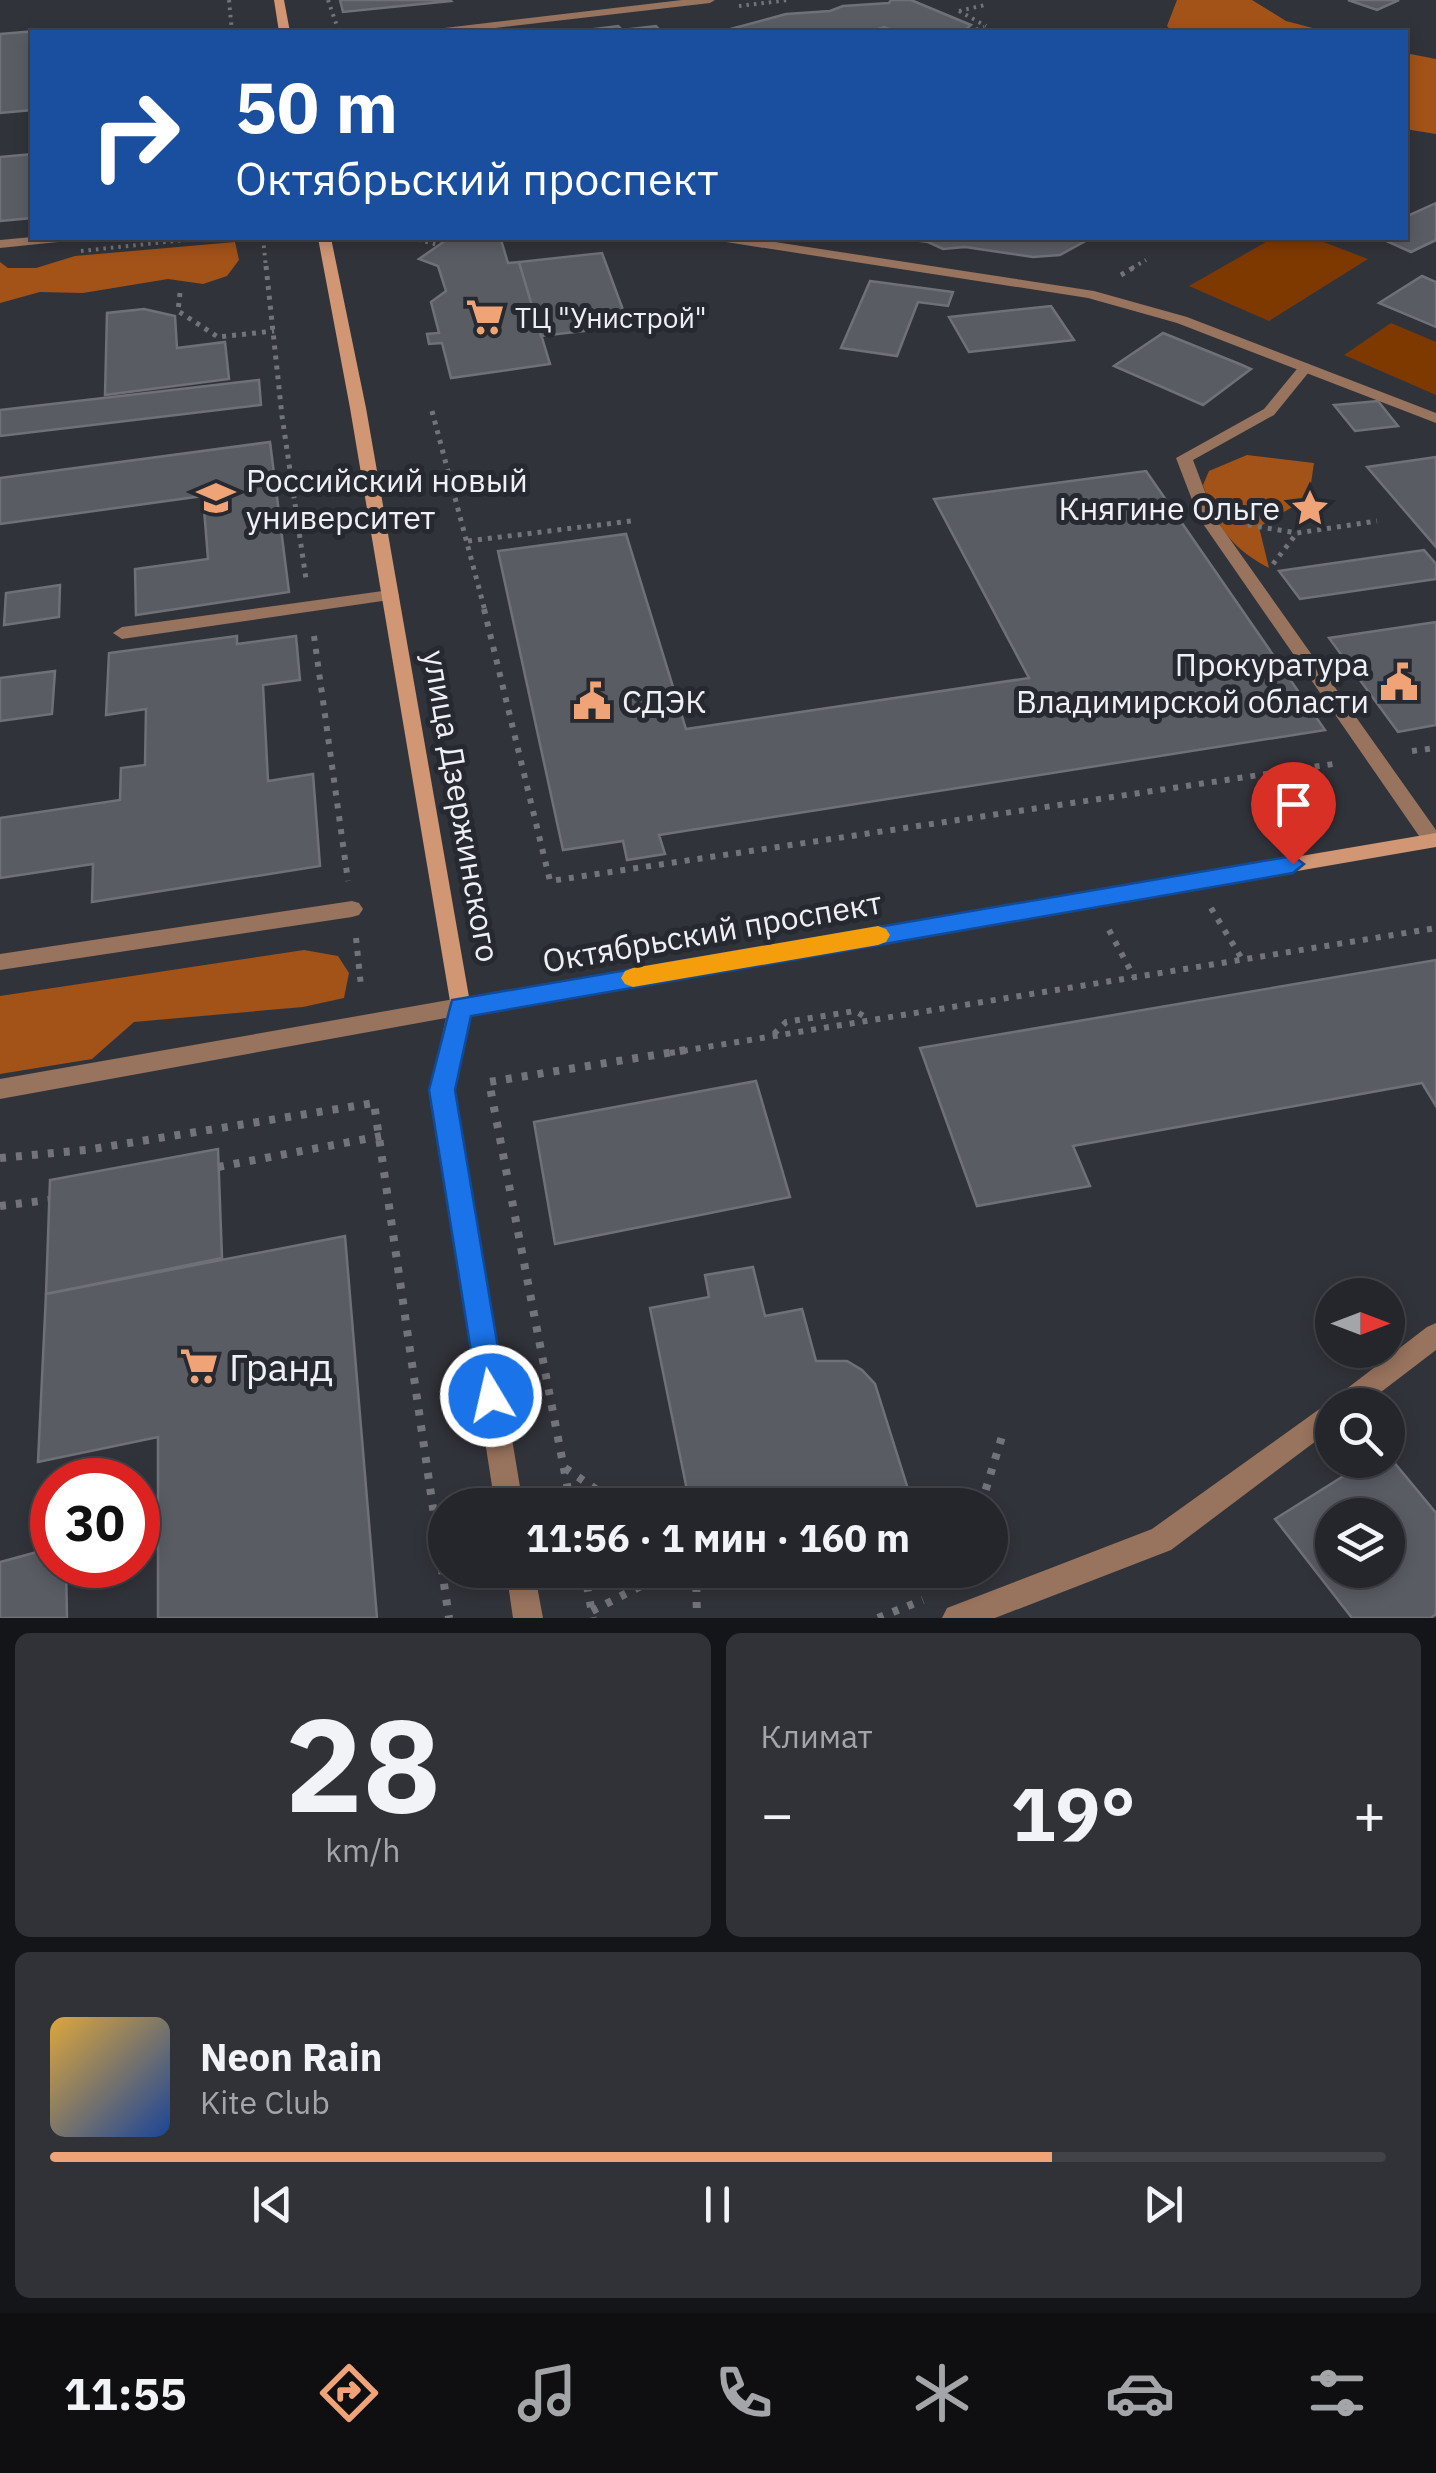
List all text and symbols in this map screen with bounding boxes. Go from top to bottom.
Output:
text: 50 m [235,61,398,152]
icon: right [70,70,200,200]
text: Октябрьский проспект [235,149,719,207]
supermarket icon: ТЦ "Унистрой" [464,296,506,338]
place label: ТЦ "Унистрой" [515,299,707,336]
place label: Российский новый университет [246,459,528,538]
school or university icon: Российский новый университет [195,477,237,519]
place label: Княгине Ольге [1059,487,1280,529]
place icon: Княгине Ольге [1289,487,1331,529]
place label: Прокуратура Владимирской области [1016,643,1369,722]
street label: улица Дзержинского [414,647,510,965]
public building icon: Прокуратура Владимирской области [1378,661,1420,703]
public building icon: СДЭК [571,680,613,722]
place label: СДЭК [622,680,706,722]
pin [1251,762,1336,865]
icon: arrive [1266,777,1321,832]
street label: Октябрьский проспект [539,880,885,982]
north arrow [1315,1278,1405,1368]
map controls [1315,1278,1405,1588]
place label: Гранд [229,1342,333,1391]
position arrow [439,1344,543,1448]
supermarket icon: Гранд [178,1345,220,1387]
button: search [1315,1388,1405,1478]
speed limit sign: 30 [30,1458,160,1588]
button: layers [1315,1498,1405,1588]
text: 11:56 · 1 мин · 160 m [526,1513,910,1562]
text: 28 [285,1679,441,1848]
text: Климат [761,1715,873,1757]
text: 19° [1011,1764,1136,1862]
text: − [761,1778,794,1849]
text: + [1353,1778,1386,1849]
text: km/h [325,1829,400,1871]
text: Neon Rain [200,2032,382,2081]
text: Kite Club [200,2081,330,2123]
icon: previous [245,2177,300,2232]
icon: pause [690,2177,745,2232]
icon: next [1136,2177,1191,2232]
icon: directions [314,2358,384,2428]
icon: music [512,2358,582,2428]
icon: phone [709,2358,779,2428]
icon: climate [907,2358,977,2428]
icon: car [1105,2358,1175,2428]
icon: filters [1302,2358,1372,2428]
text: 11:55 [64,2364,187,2422]

